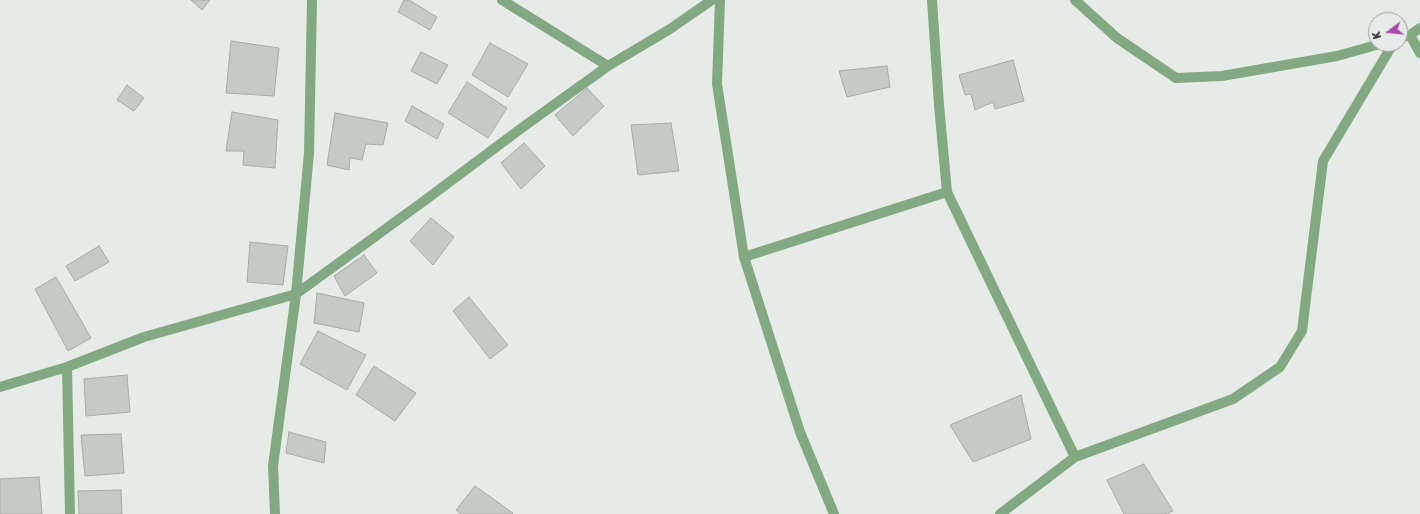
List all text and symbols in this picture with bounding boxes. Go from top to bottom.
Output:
north arrow [1368,12,1408,52]
text: K [1370,30,1384,40]

